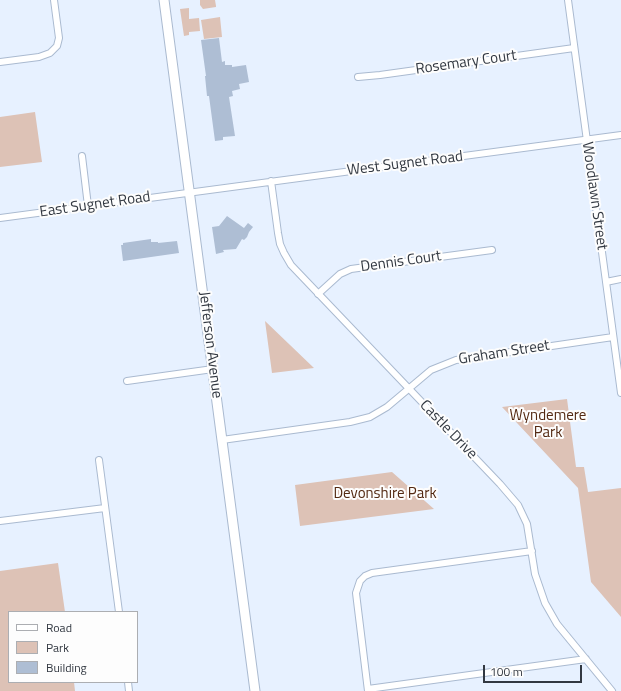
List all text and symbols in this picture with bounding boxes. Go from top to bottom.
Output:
street label: Rosemary Court [414,47,518,79]
street label: Woodlawn Street [577,141,611,251]
street label: West Sugnet Road [346,148,464,180]
street label: East Sugnet Road [38,188,152,222]
street label: Dennis Court [360,247,442,277]
street label: Jefferson Avenue [195,291,225,399]
street label: Graham Street [457,337,551,369]
street label: Castle Drive [415,397,481,463]
park label: Wyndemere Park [510,407,586,442]
park label: Devonshire Park [333,485,437,503]
legend [8,611,138,683]
text: Road [46,618,72,637]
text: Park [46,638,69,657]
scale bar [485,657,584,683]
text: Building [46,658,87,677]
text: 100 m [490,662,523,681]

